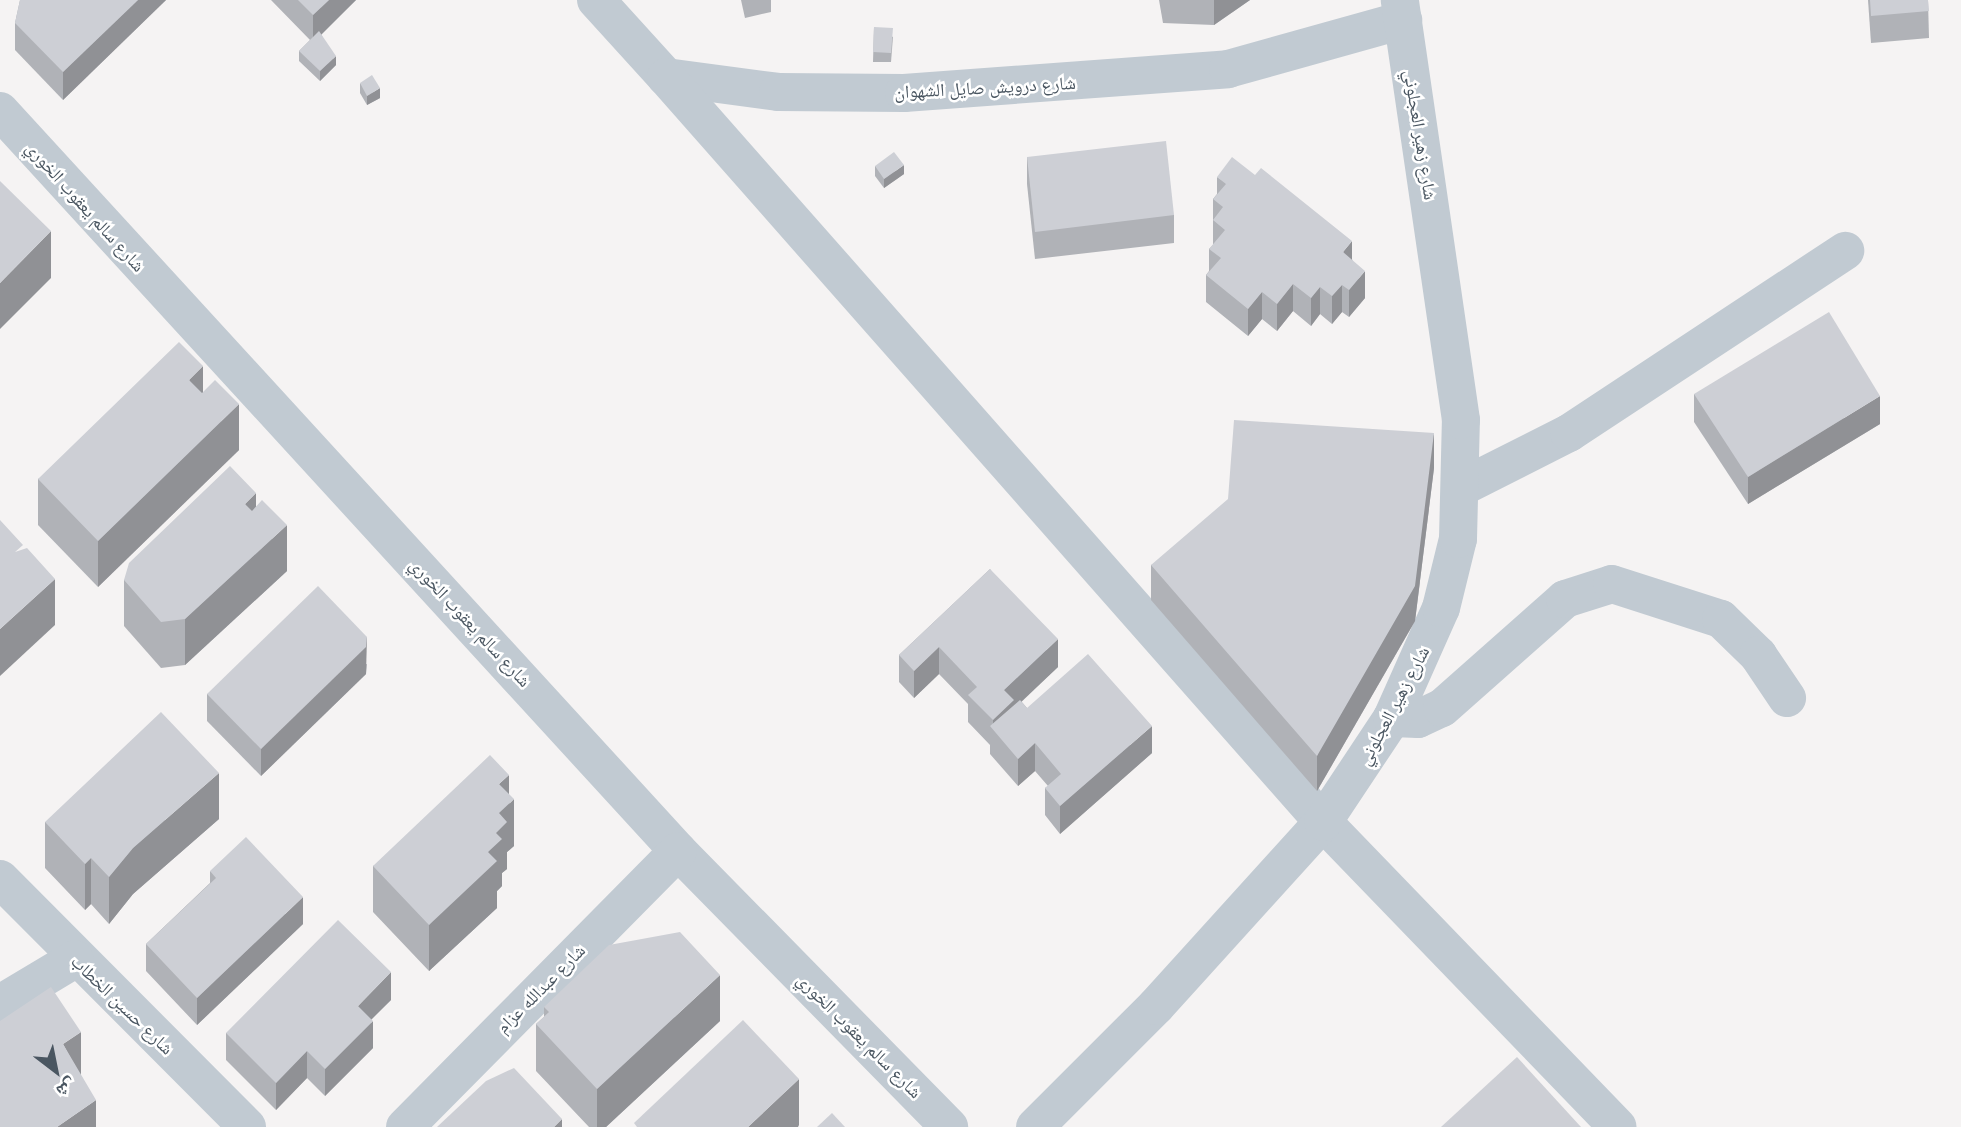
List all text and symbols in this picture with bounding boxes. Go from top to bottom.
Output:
street label: شارع زهير العجلوني [1399,68,1441,202]
street label: شارع درويش صايل الشهوان [894,72,1076,104]
street label: شارع سالم يعقوب الخوري [21,137,149,277]
street label: شارع سالم يعقوب الخوري [405,554,535,692]
street label: شارع زهير العجلوني [1354,643,1434,769]
street label: شارع عبدالله عزام [492,940,590,1038]
street label: شارع حسين الخطاب [66,951,178,1059]
street label: شارع سالم يعقوب الخوري [792,969,926,1103]
north arrow [21,1036,91,1106]
text: ش [52,1073,82,1104]

